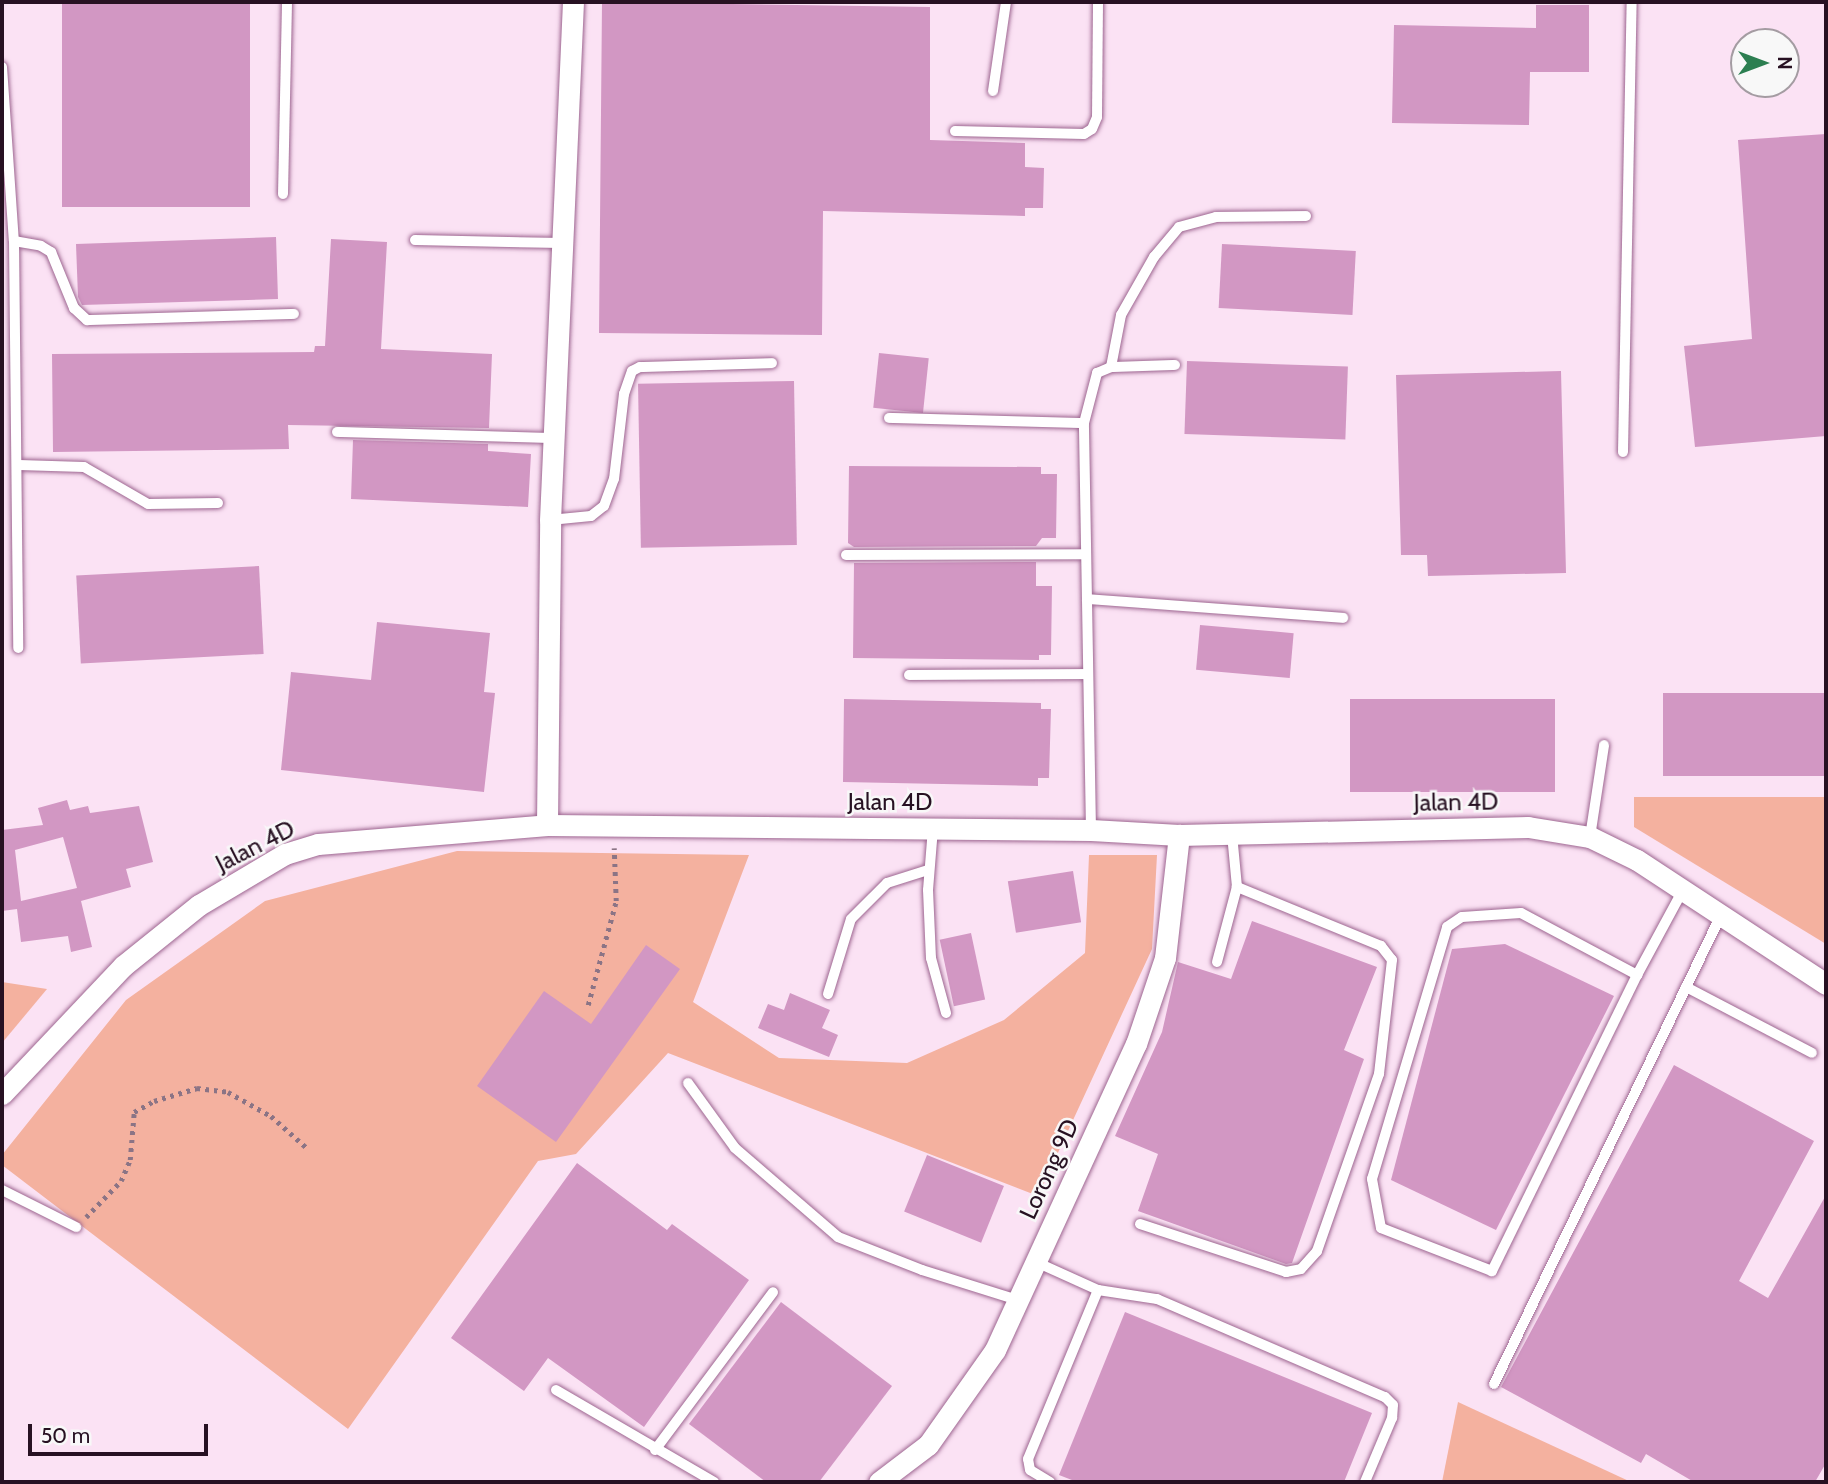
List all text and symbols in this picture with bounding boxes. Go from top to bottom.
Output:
north arrow [1730,28,1800,98]
text: N [1773,56,1796,70]
street label: Jalan 4D [1413,787,1499,817]
street label: Jalan 4D [848,788,932,816]
street label: Jalan 4D [211,814,299,878]
street label: Lorong 9D [1013,1114,1085,1224]
scale bar [32,1410,212,1454]
text: 50 m [41,1423,90,1448]

